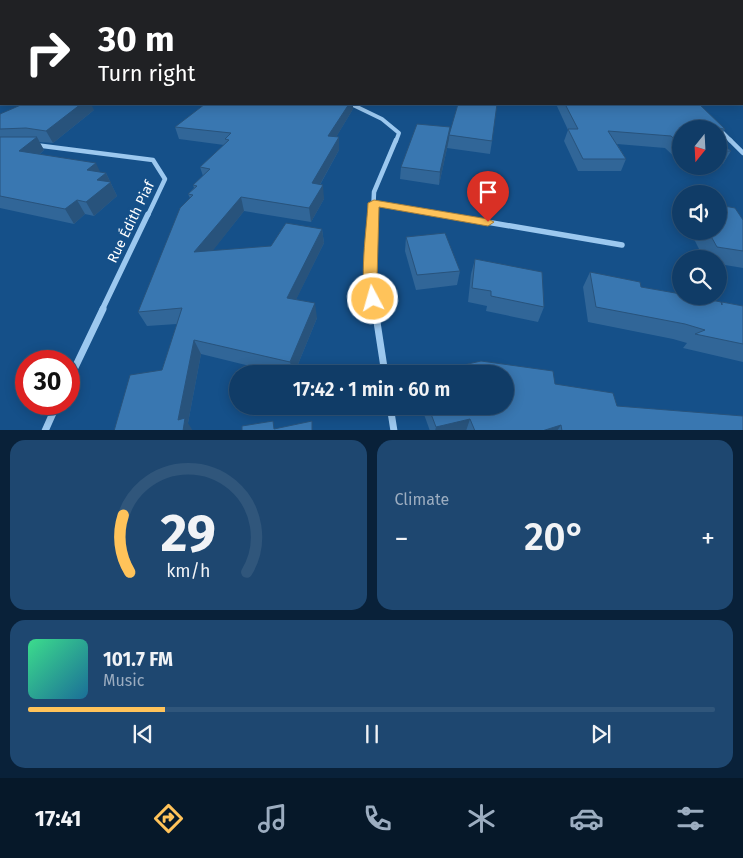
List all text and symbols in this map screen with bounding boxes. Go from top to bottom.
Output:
text: 30 m [98,18,175,60]
icon: right [15,20,80,85]
text: Turn right [98,60,195,87]
north arrow [672,120,728,175]
map controls [672,120,727,305]
pin [467,171,509,222]
street label: Rue Édith Piaf [103,177,159,266]
icon: arrive [474,178,502,206]
button: sound [672,185,727,240]
button: search [672,250,727,305]
position arrow [346,272,398,324]
speed limit sign: 30 [15,350,80,415]
text: 17:42 · 1 min · 60 m [293,378,450,401]
text: Climate [395,490,449,509]
text: 29 [161,502,216,565]
text: 20° [524,514,585,560]
text: − [395,522,409,555]
text: + [701,522,715,555]
text: km/h [166,560,210,582]
text: 101.7 FM [103,648,173,671]
text: Music [103,671,144,690]
icon: previous [129,720,157,748]
icon: pause [358,720,386,748]
icon: next [587,720,615,748]
icon: directions [151,801,186,836]
icon: music [255,801,290,836]
icon: phone [360,801,395,836]
icon: climate [464,801,499,836]
icon: car [569,801,604,836]
icon: filters [673,801,708,836]
text: 17:41 [35,805,81,832]

